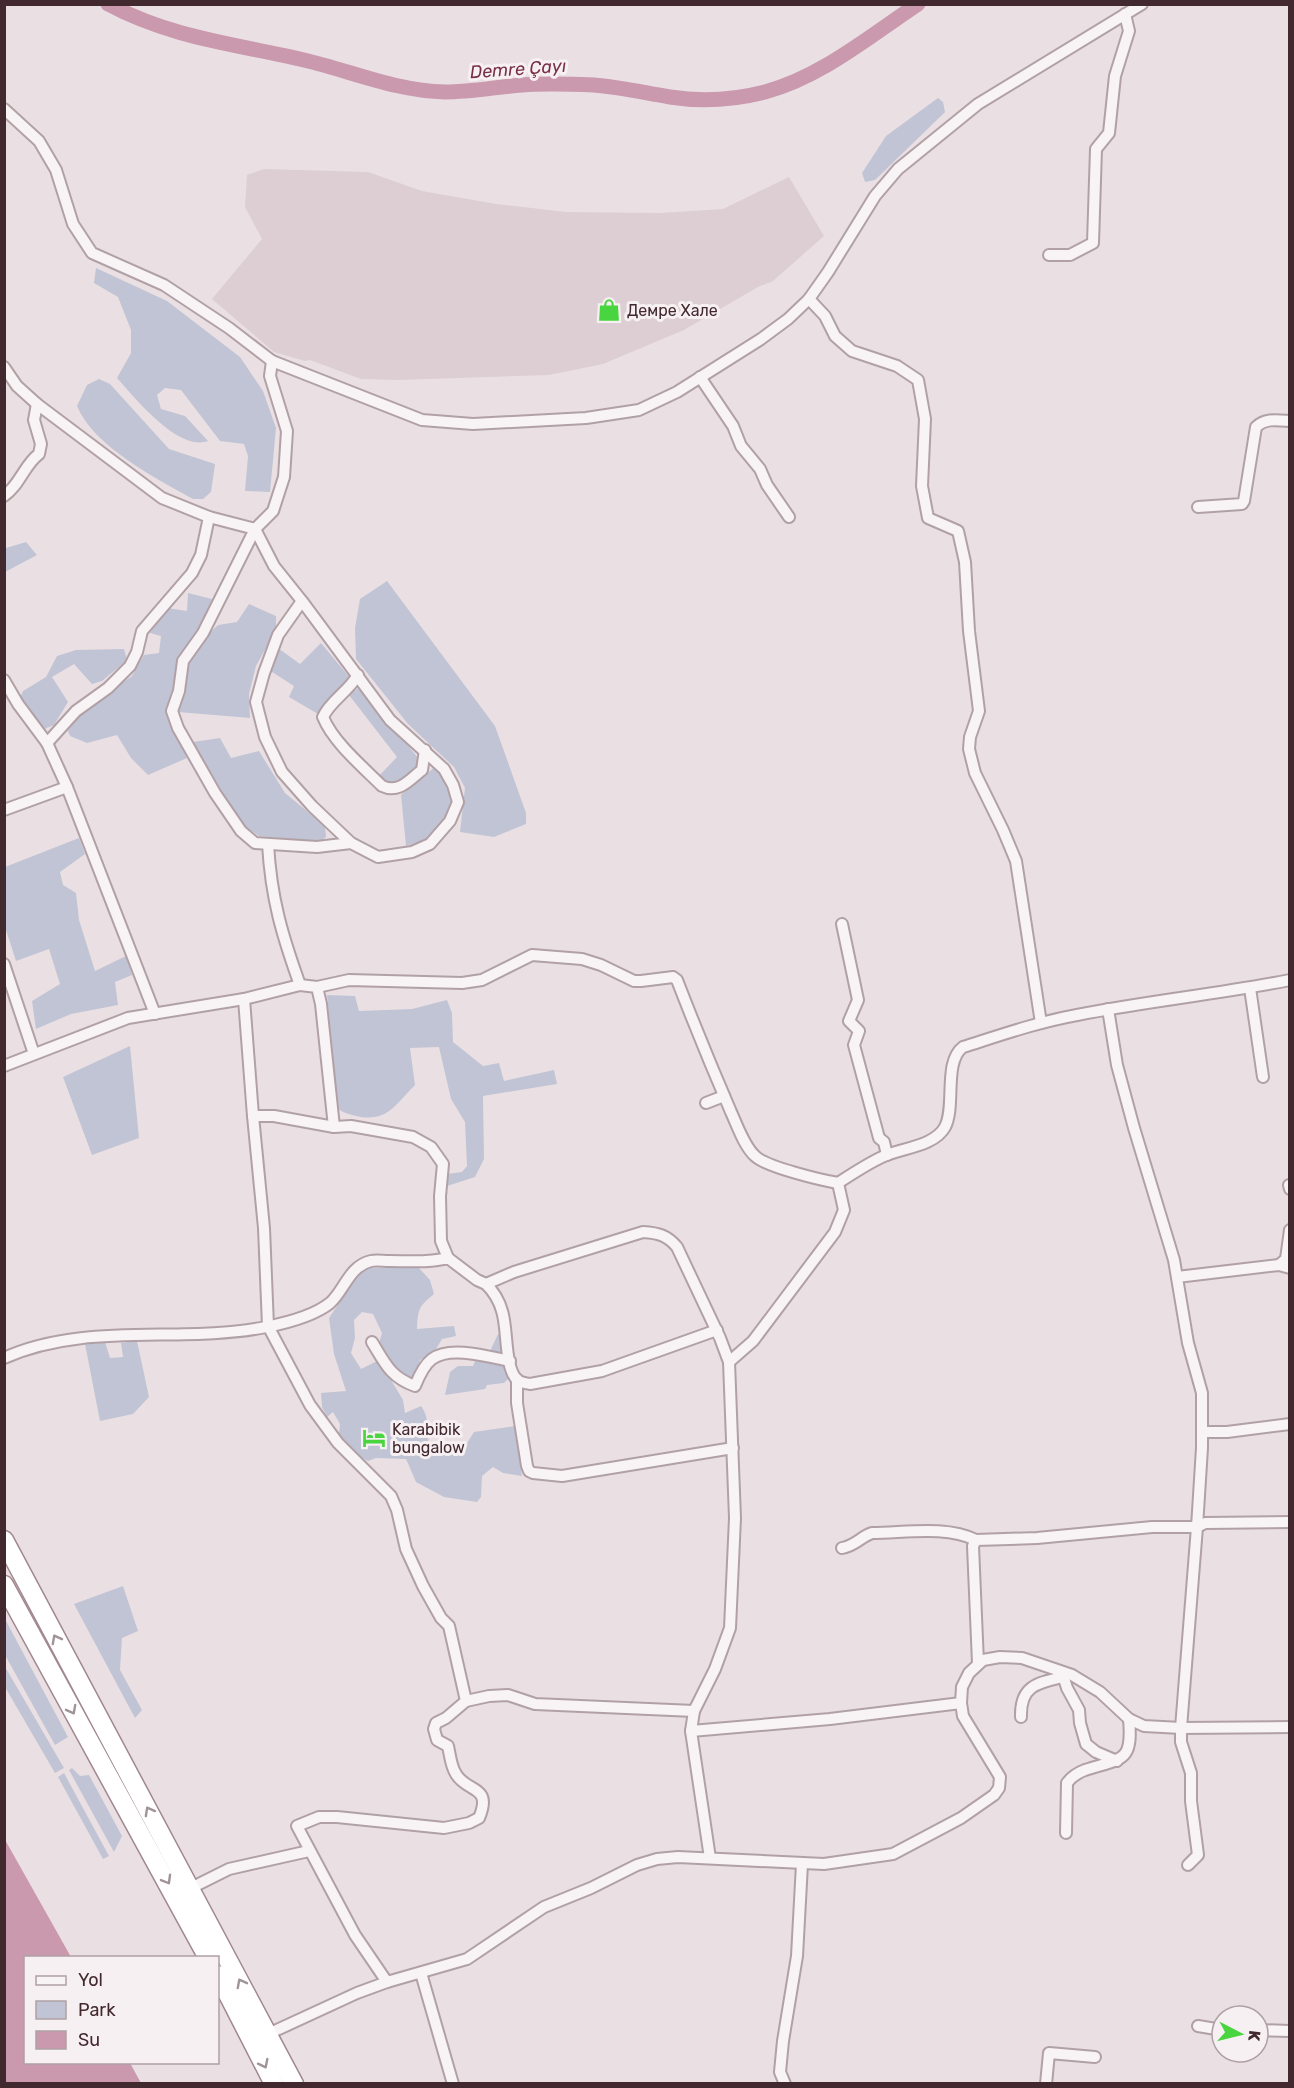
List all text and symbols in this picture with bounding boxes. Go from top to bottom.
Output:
water label: Demre Çayı [469,55,567,83]
shop icon: Демре Хале [596,297,622,323]
place label: Демре Хале [627,301,718,320]
place label: Karabibik bungalow [392,1420,465,1457]
hotel icon: Karabibik bungalow [361,1425,387,1451]
one-way arrow [52,1635,63,1646]
one-way arrow [65,1704,76,1715]
one-way arrow [145,1807,156,1817]
one-way arrow [160,1874,172,1885]
legend [24,1956,219,2064]
text: Yol [78,1969,103,1991]
one-way arrow [237,1978,248,1989]
text: Park [78,1999,116,2021]
north arrow [1210,2004,1270,2064]
text: Su [78,2029,100,2051]
text: K [1244,2029,1264,2043]
one-way arrow [256,2058,268,2069]

